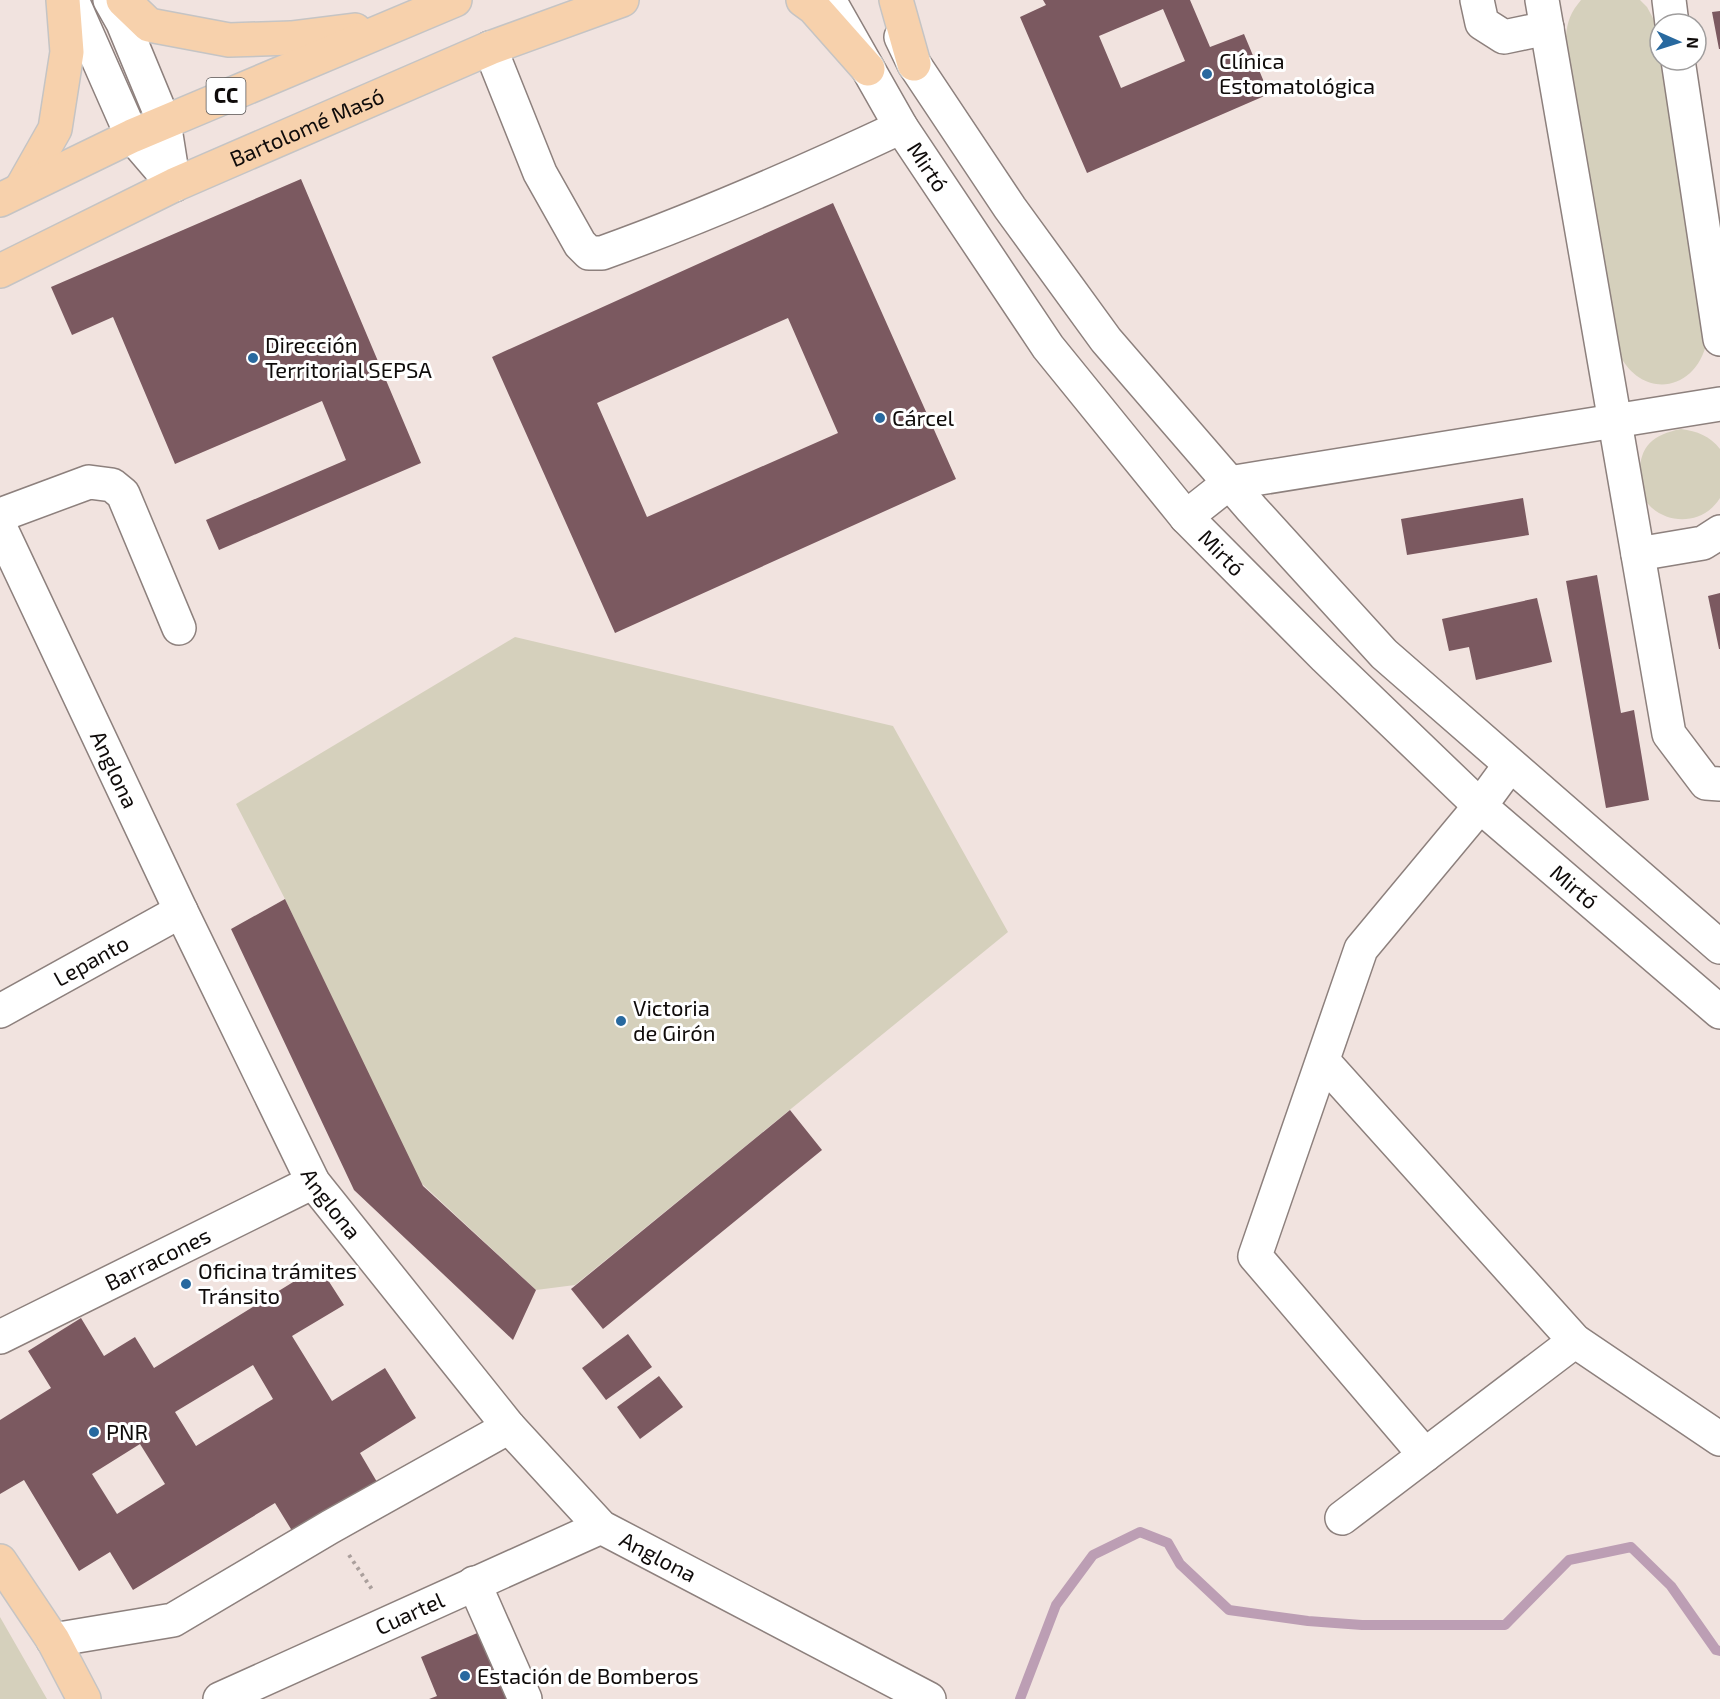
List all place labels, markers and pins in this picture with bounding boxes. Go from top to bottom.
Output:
place label: Clínica Estomatológica [1219,47,1375,98]
marker: Clínica Estomatológica [1200,67,1214,81]
place label: Dirección Territorial SEPSA [265,331,432,382]
marker: Dirección Territorial SEPSA [246,351,260,365]
place label: Cárcel [892,404,955,430]
marker: Cárcel [873,411,887,425]
place label: Victoria de Girón [633,994,715,1045]
marker: Victoria de Girón [614,1014,628,1028]
place label: Oficina trámites Tránsito [198,1257,357,1308]
marker: Oficina trámites Tránsito [179,1277,193,1291]
place label: PNR [106,1418,148,1444]
marker: PNR [87,1425,101,1439]
place label: Estación de Bomberos [477,1662,699,1688]
marker: Estación de Bomberos [458,1669,472,1683]

